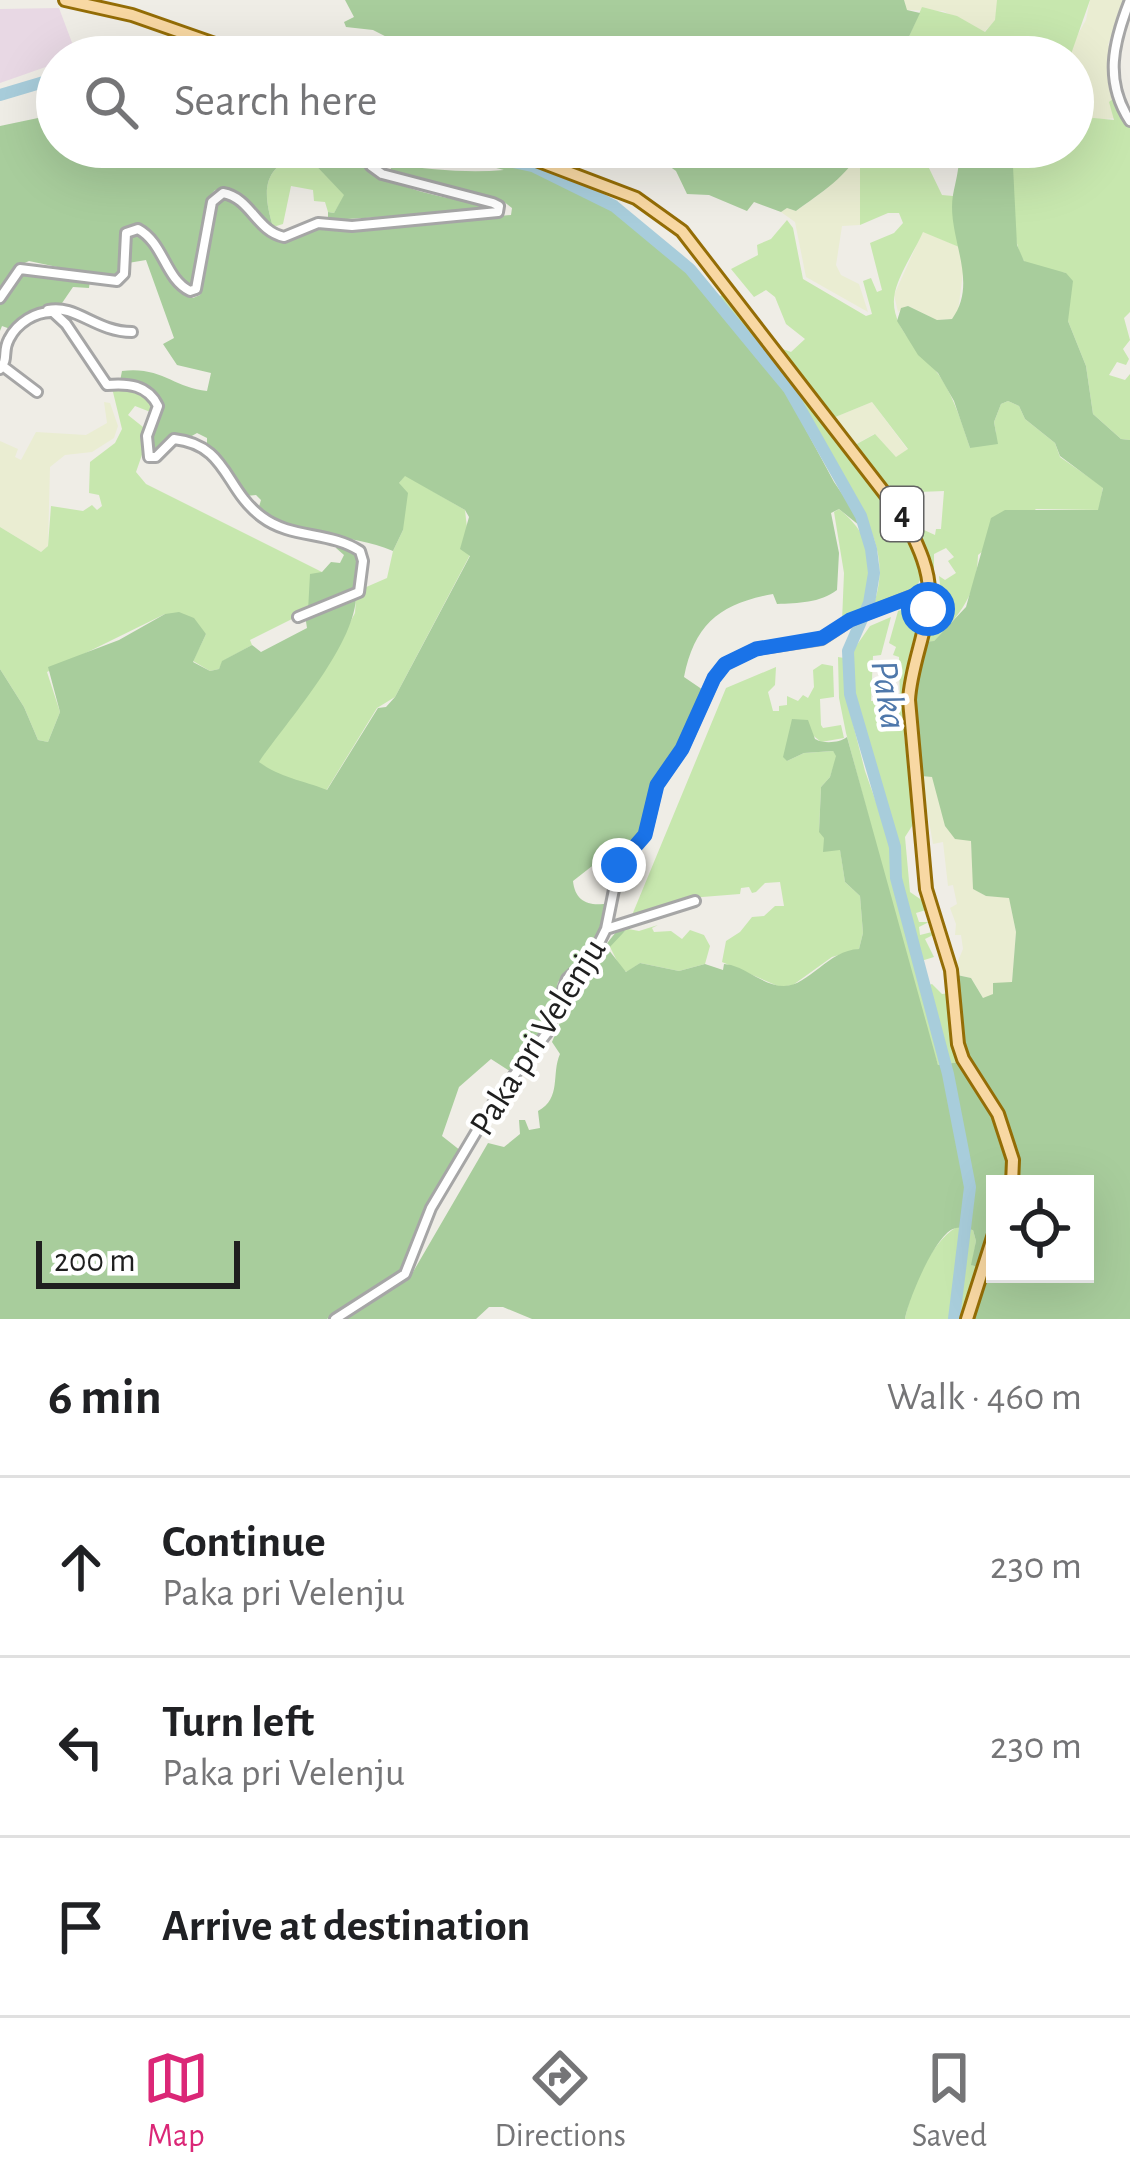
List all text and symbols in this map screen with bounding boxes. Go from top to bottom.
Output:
search box [36,36,1094,168]
icon: search [78,69,144,135]
text: Search here [174,79,377,124]
road number: 4 [881,487,923,541]
route start [901,582,955,636]
water label: Paka [863,657,913,733]
route end [592,838,646,892]
street label: Paka pri Velenju [463,932,613,1142]
map controls [986,1175,1094,1283]
button: locate [986,1175,1094,1283]
scale bar [36,1235,240,1288]
text: 200 m [54,1245,136,1278]
text: 6 min [48,1372,162,1423]
text: Walk · 460 m [887,1378,1082,1417]
text: Continue [162,1520,326,1565]
icon: ahead [48,1534,114,1600]
text: 230 m [990,1547,1082,1586]
text: Paka pri Velenju [162,1574,405,1613]
text: Turn left [162,1700,314,1745]
icon: left [48,1714,114,1780]
text: 230 m [990,1727,1082,1766]
text: Paka pri Velenju [162,1754,405,1793]
icon: arrive [48,1894,114,1960]
text: Arrive at destination [162,1904,530,1949]
tab: Map [143,2045,209,2157]
tab: Directions [494,2045,626,2157]
tab: Saved [912,2045,987,2157]

